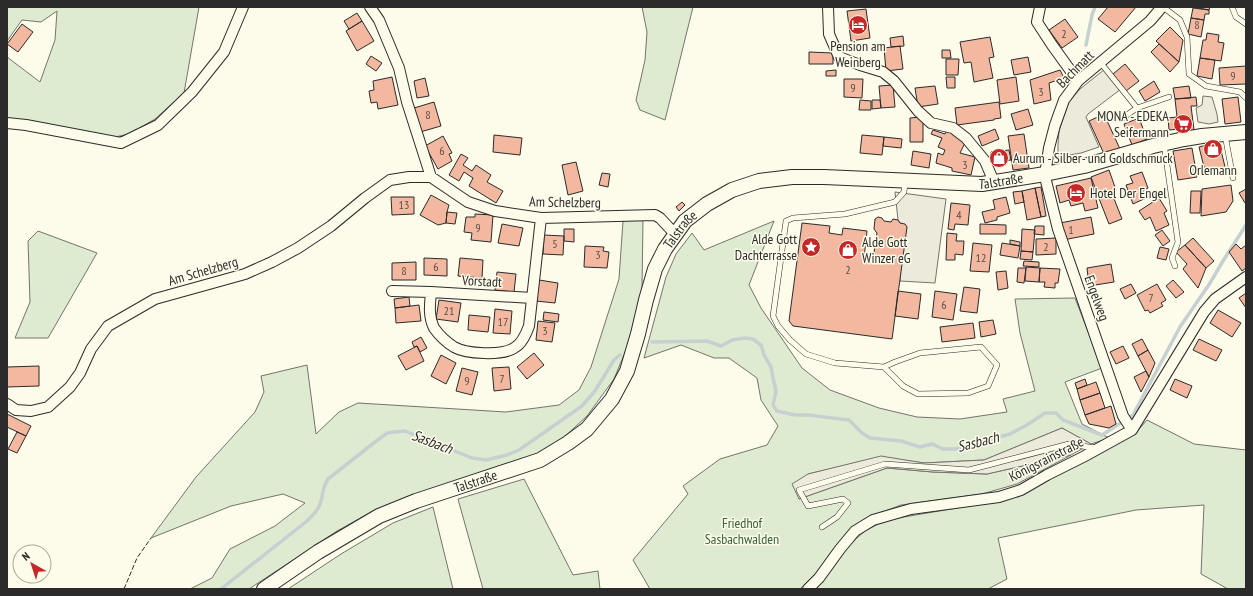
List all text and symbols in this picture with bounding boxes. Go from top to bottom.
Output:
hotel icon: Pension am Weinberg [847,14,869,36]
house number: 8 [1194,17,1200,32]
house number: 2 [1061,26,1067,41]
place label: Pension am Weinberg [830,37,886,71]
street label: Bachmatt [1052,46,1098,92]
house number: 9 [1230,68,1236,83]
house number: 9 [850,80,856,95]
house number: 3 [1038,84,1044,99]
house number: 8 [425,107,431,122]
place label: MONA - EDEKA Seifermann [1097,107,1169,141]
supermarket icon: MONA - EDEKA Seifermann [1172,113,1194,135]
shop icon: Orlemann [1202,138,1224,160]
house number: 6 [439,143,445,158]
shop icon: Aurum - Silber- und Goldschmuck [988,147,1010,169]
place label: Aurum - Silber- und Goldschmuck [1013,149,1173,167]
house number: 3 [962,157,968,172]
place label: Orlemann [1189,161,1237,179]
street label: Talstraße [978,169,1025,193]
hotel icon: Hotel Der Engel [1065,182,1087,204]
place label: Hotel Der Engel [1090,184,1167,202]
street label: Am Schelzberg [529,192,601,212]
house number: 13 [399,197,409,212]
street label: Talstraße [659,206,701,252]
house number: 4 [956,207,962,222]
house number: 9 [475,220,481,235]
house number: 1 [1068,222,1074,237]
place label: Alde Gott Dachterrasse [735,230,797,264]
place label: Alde Gott Winzer eG [862,233,911,267]
house number: 5 [552,236,558,251]
place icon: Alde Gott Dachterrasse [800,236,822,258]
shop icon: Alde Gott Winzer eG [837,239,859,261]
house number: 2 [1043,239,1049,254]
house number: 3 [595,247,601,262]
house number: 12 [976,250,986,265]
street label: Am Schelzberg [166,252,240,290]
house number: 6 [433,259,439,274]
house number: 2 [845,262,851,277]
house number: 8 [401,263,407,278]
street label: Vorstadt [461,271,502,291]
street label: Engelweg [1080,273,1114,323]
house number: 7 [1148,290,1154,305]
house number: 6 [941,297,947,312]
house number: 21 [444,303,454,318]
house number: 17 [498,314,508,329]
house number: 3 [542,323,548,338]
house number: 7 [499,371,505,386]
house number: 9 [464,373,470,388]
water label: Sasbach [409,425,456,458]
water label: Sasbach [955,427,1002,456]
street label: Königsrainstraße [1006,432,1087,486]
street label: Talstraße [452,466,500,497]
park label: Friedhof Sasbachwalden [705,514,779,548]
north arrow [12,544,52,584]
text: N [19,549,32,564]

